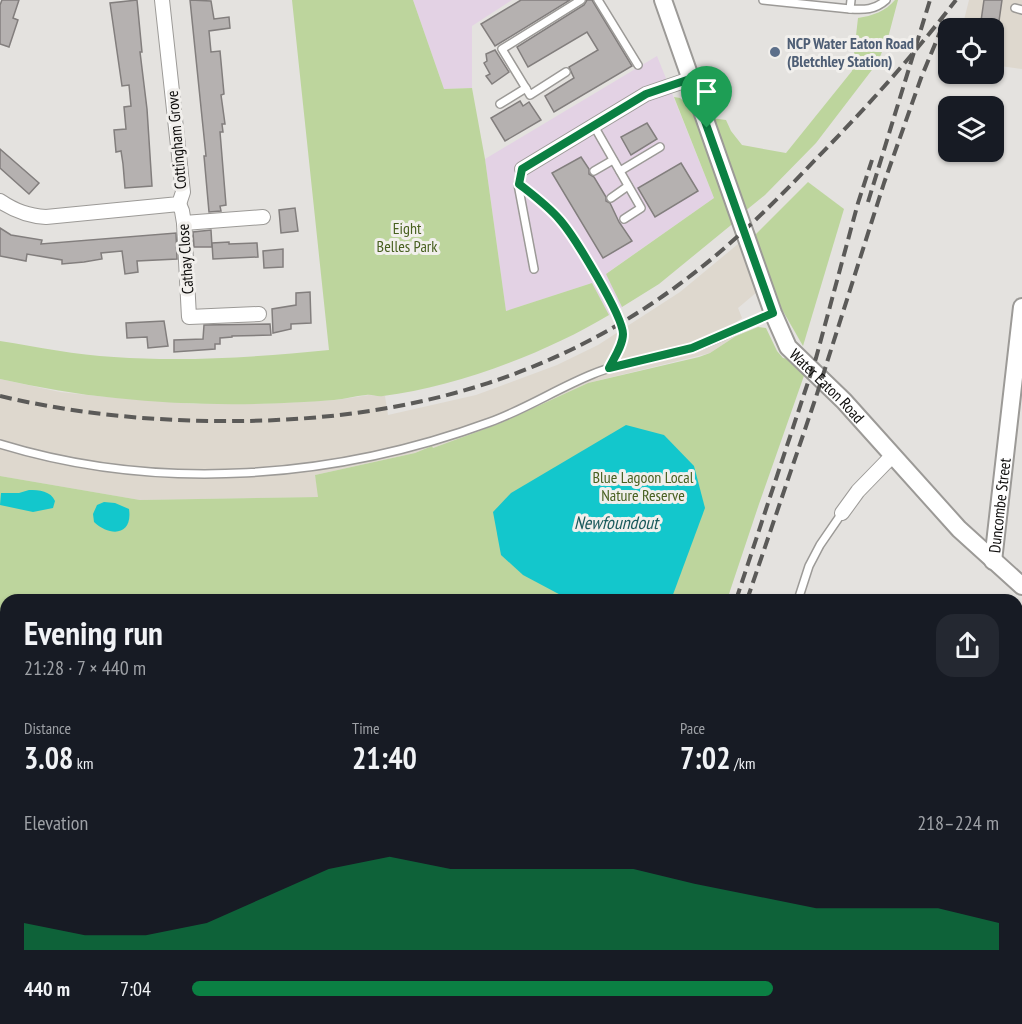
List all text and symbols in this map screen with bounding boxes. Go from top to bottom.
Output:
map controls [938,18,1004,162]
button: locate [938,18,1004,84]
place label: NCP Water Eaton Road (Bletchley Station) [787,33,914,71]
marker: NCP Water Eaton Road (Bletchley Station) [768,45,782,59]
pin [681,66,732,128]
icon: arrive [690,75,723,108]
street label: Cottingham Grove [162,90,190,190]
button: layers [938,96,1004,162]
park label: Eight Belles Park [377,218,438,256]
street label: Cathay Close [173,223,197,295]
street label: Water Eaton Road [786,344,869,427]
street label: Duncombe Street [984,456,1015,554]
park label: Blue Lagoon Local Nature Reserve [593,467,694,505]
water label: Newfoundout [574,511,660,534]
text: Evening run [24,611,163,654]
button: share [936,614,999,677]
text: 21:28 · 7 × 440 m [24,655,146,681]
text: Distance [24,718,71,738]
text: Time [352,718,380,738]
text: Pace [680,718,705,738]
text: 3.08 [24,738,73,777]
text: 21:40 [352,738,417,777]
text: 7:02 [680,738,731,777]
text: km [73,753,93,773]
text: /km [731,753,755,773]
text: Elevation [24,810,88,836]
text: 218–224 m [917,810,999,836]
text: 440 m [24,976,70,1002]
text: 7:04 [120,976,151,1002]

